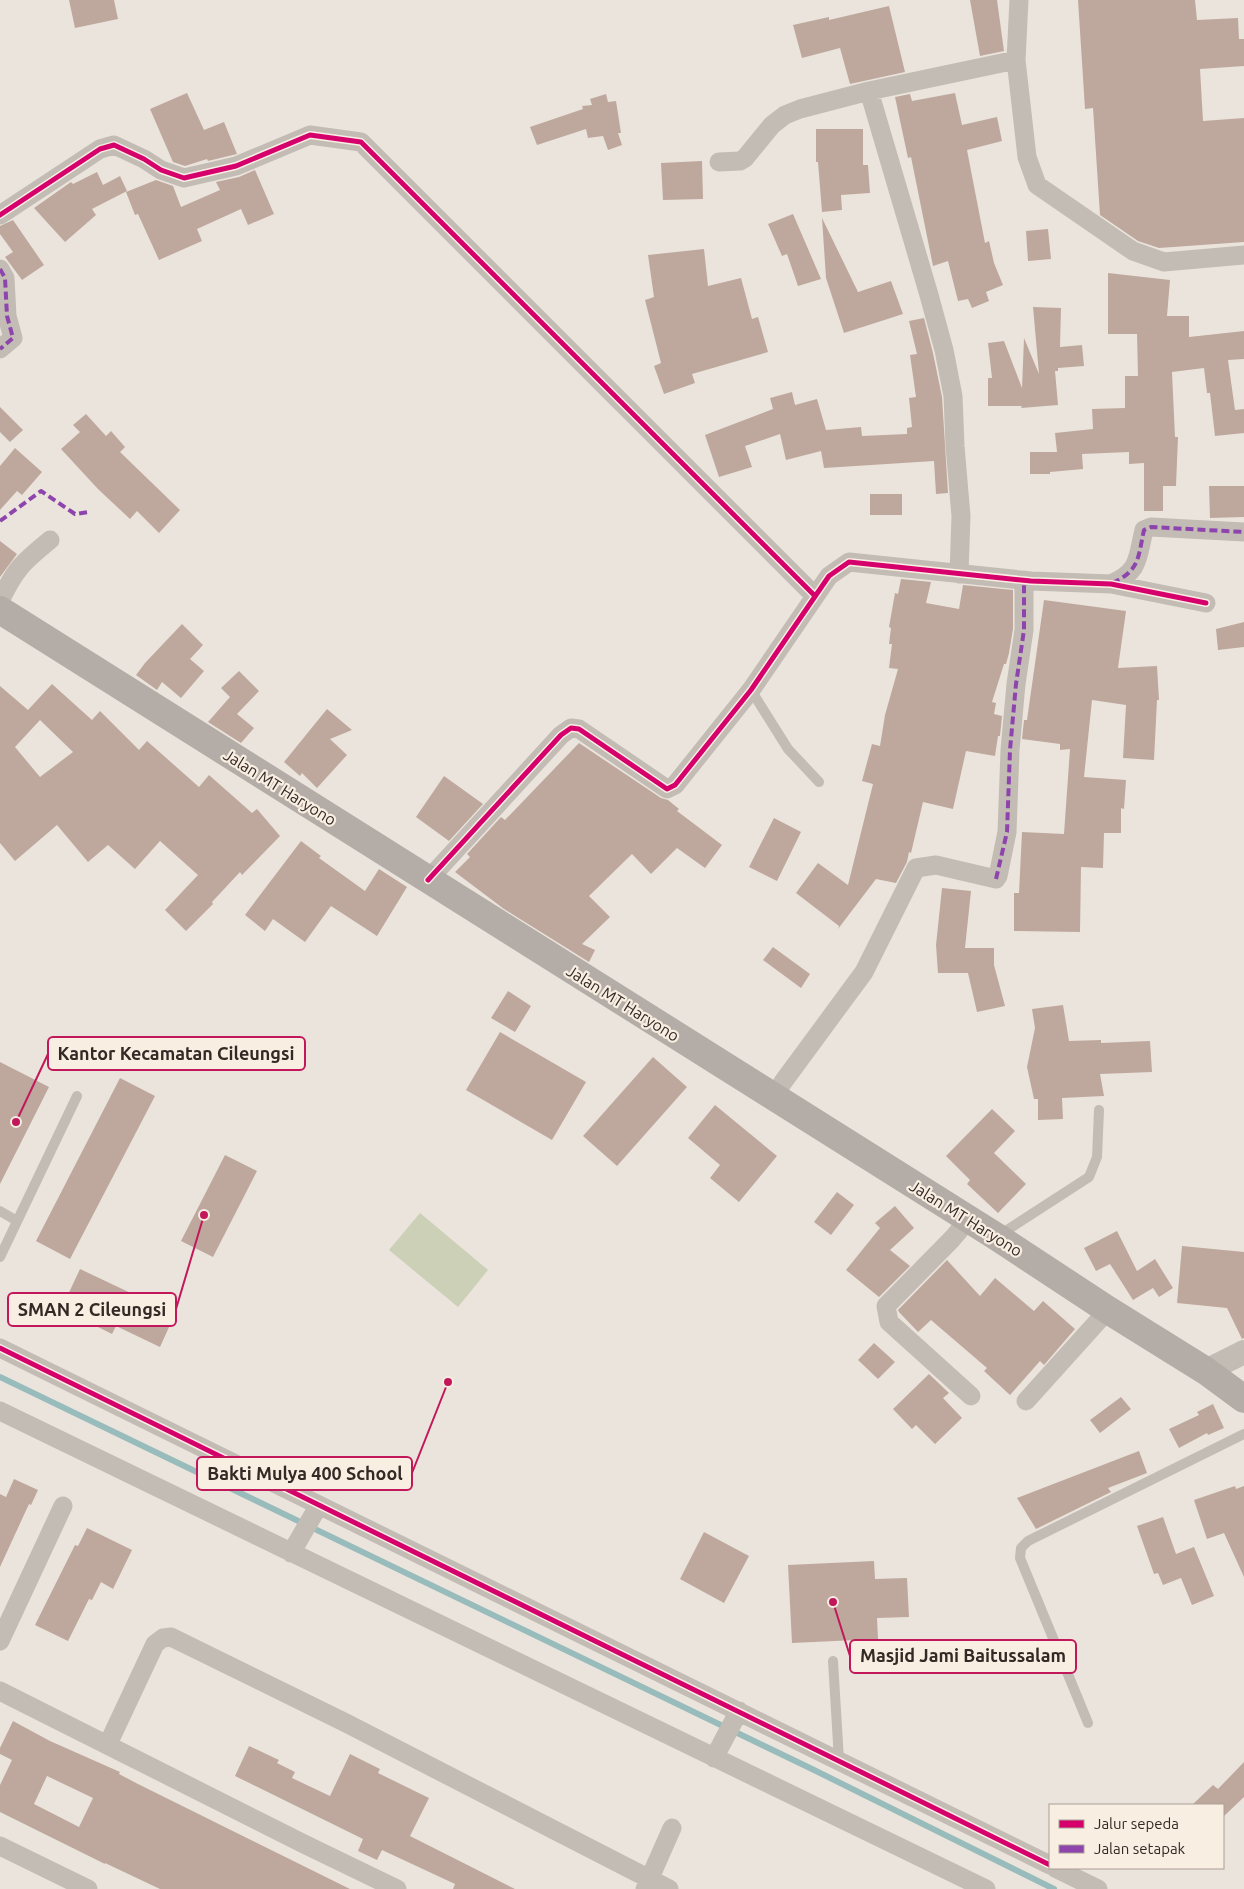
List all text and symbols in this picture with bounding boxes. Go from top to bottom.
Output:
street label: Jalan MT Haryono [220,745,340,829]
street label: Jalan MT Haryono [563,961,683,1045]
callout: Kantor Kecamatan Cileungsi [48,1037,305,1070]
text: Kantor Kecamatan Cileungsi [58,1043,294,1063]
street label: Jalan MT Haryono [906,1176,1026,1260]
callout: SMAN 2 Cileungsi [8,1293,176,1326]
text: SMAN 2 Cileungsi [18,1299,166,1319]
callout: Bakti Mulya 400 School [197,1457,412,1490]
text: Bakti Mulya 400 School [207,1463,403,1483]
callout: Masjid Jami Baitussalam [850,1640,1076,1673]
text: Masjid Jami Baitussalam [860,1645,1066,1665]
legend [1049,1804,1224,1869]
text: Jalur sepeda [1094,1815,1179,1832]
text: Jalan setapak [1094,1840,1186,1857]

